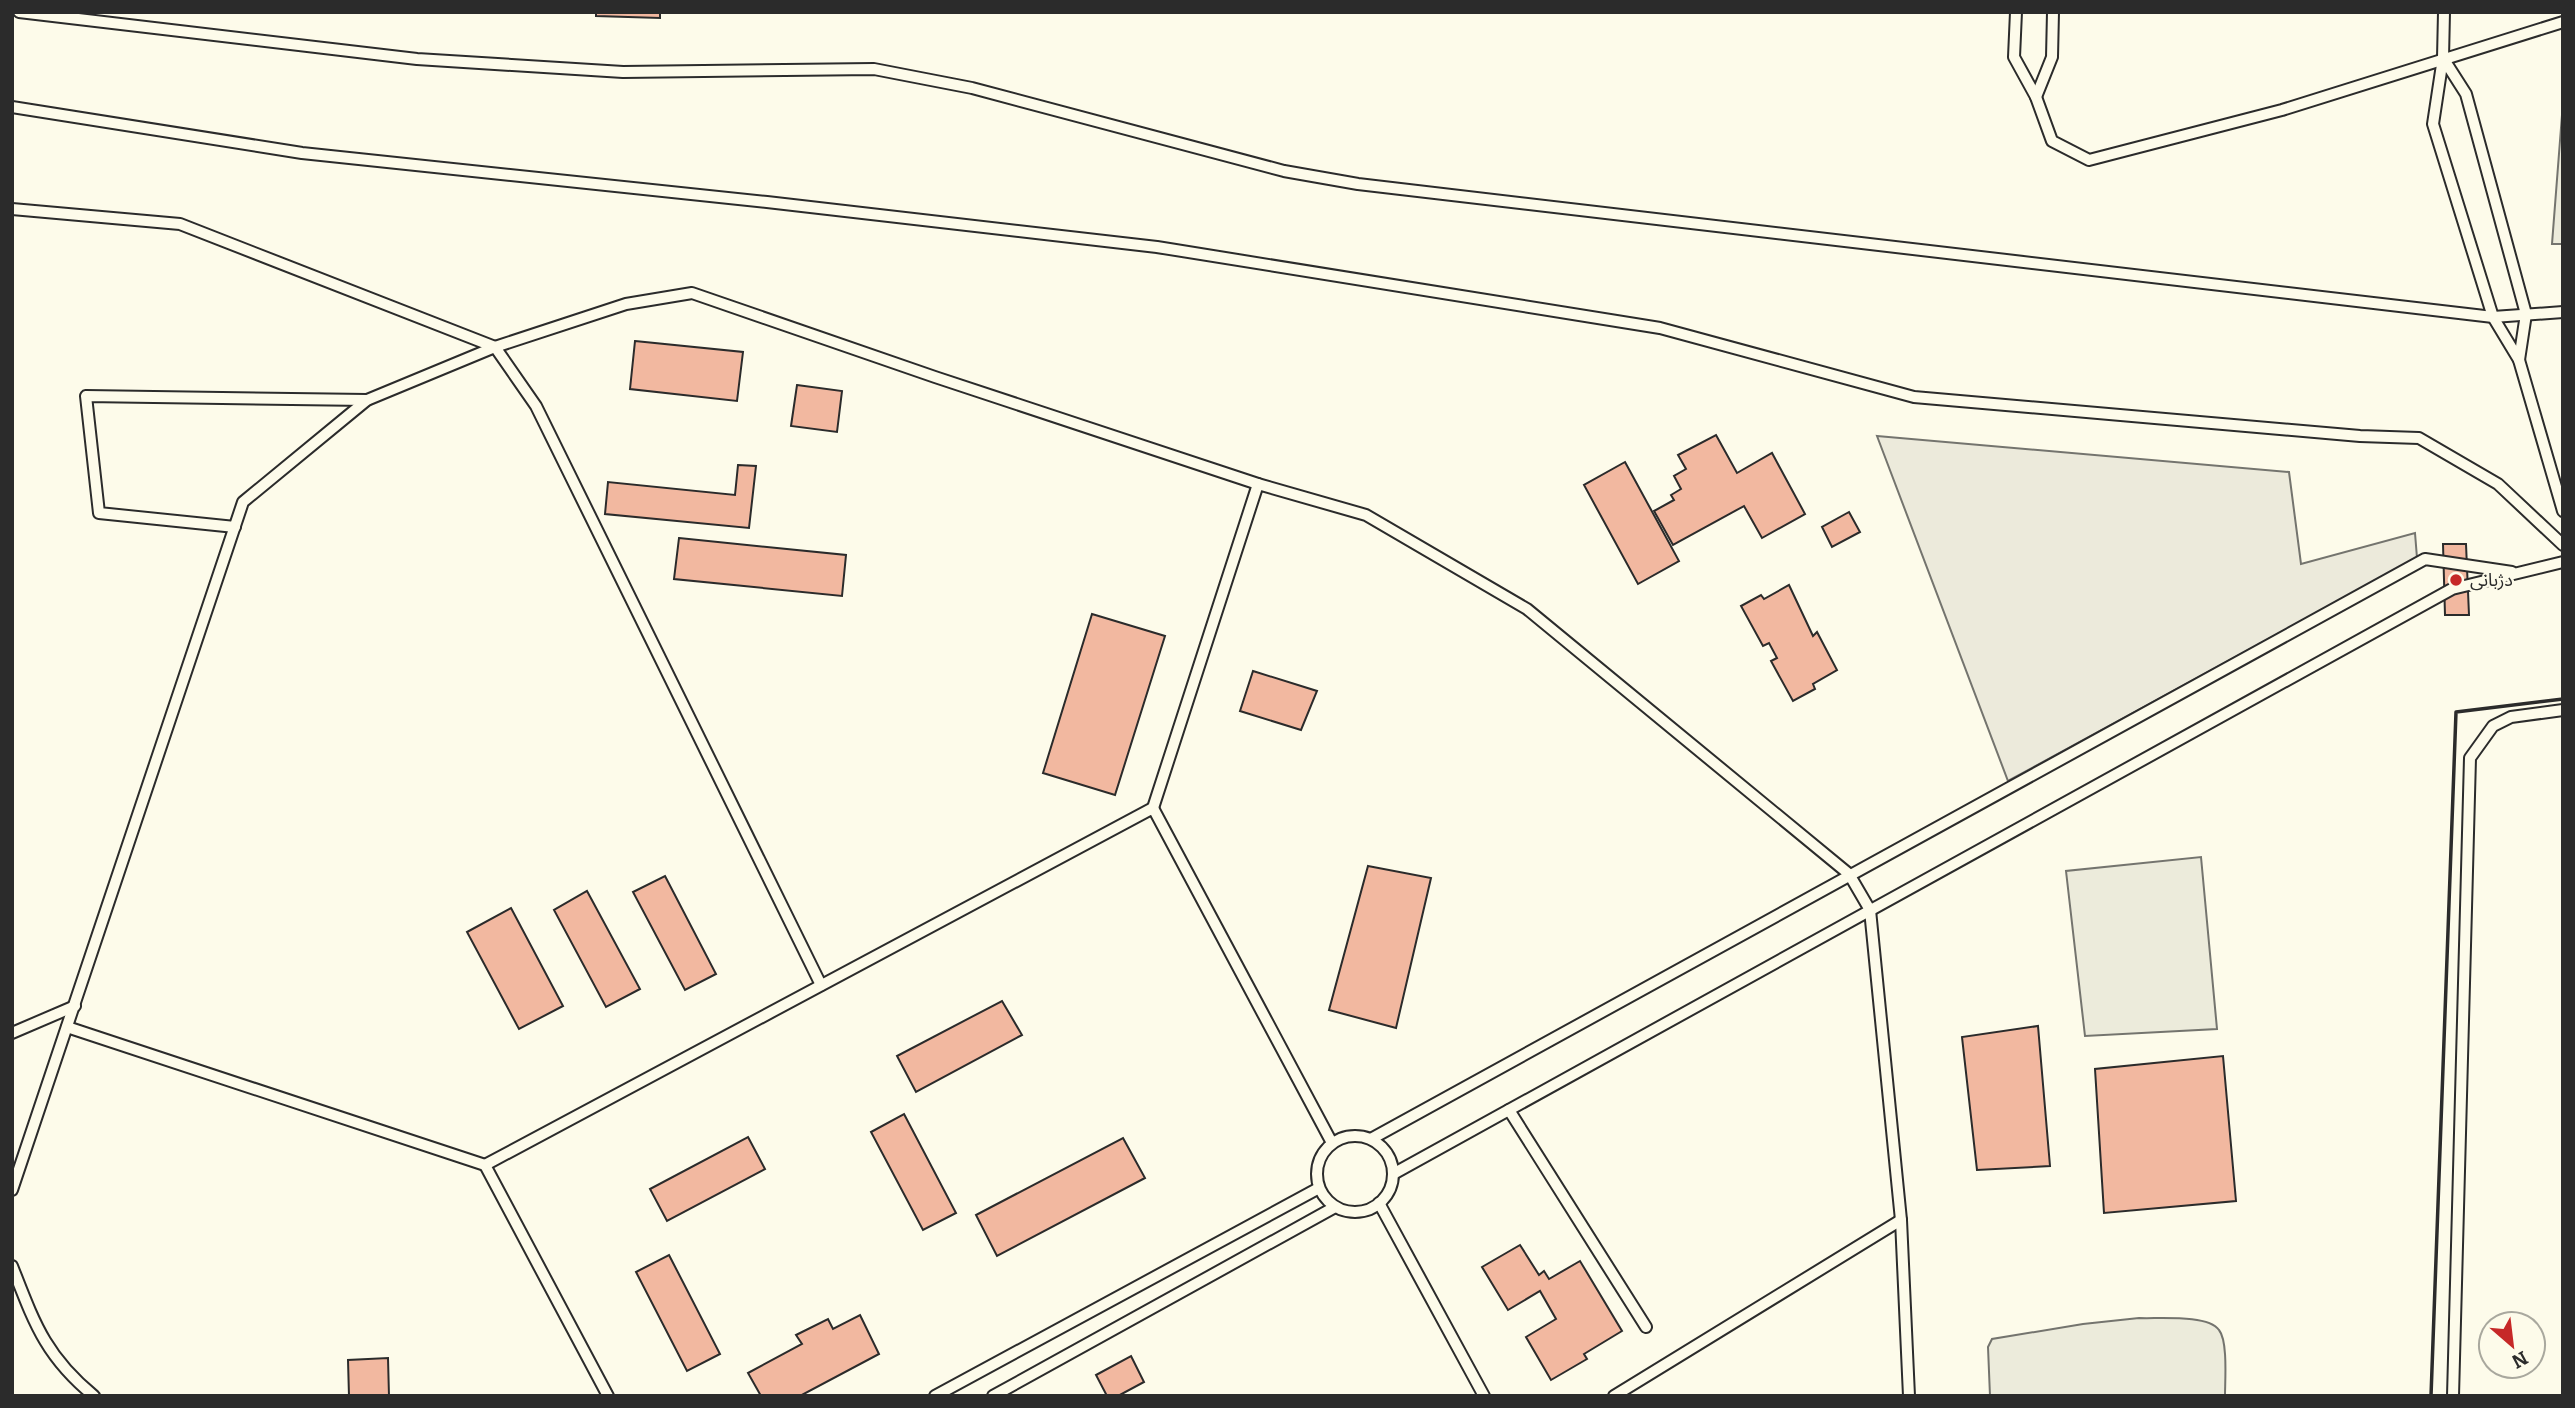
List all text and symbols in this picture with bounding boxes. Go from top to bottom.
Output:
place label: دژبانی [2470,569,2513,591]
marker: دژبانی [2448,572,2464,588]
north arrow [2477,1310,2547,1380]
text: N [2508,1346,2532,1373]

